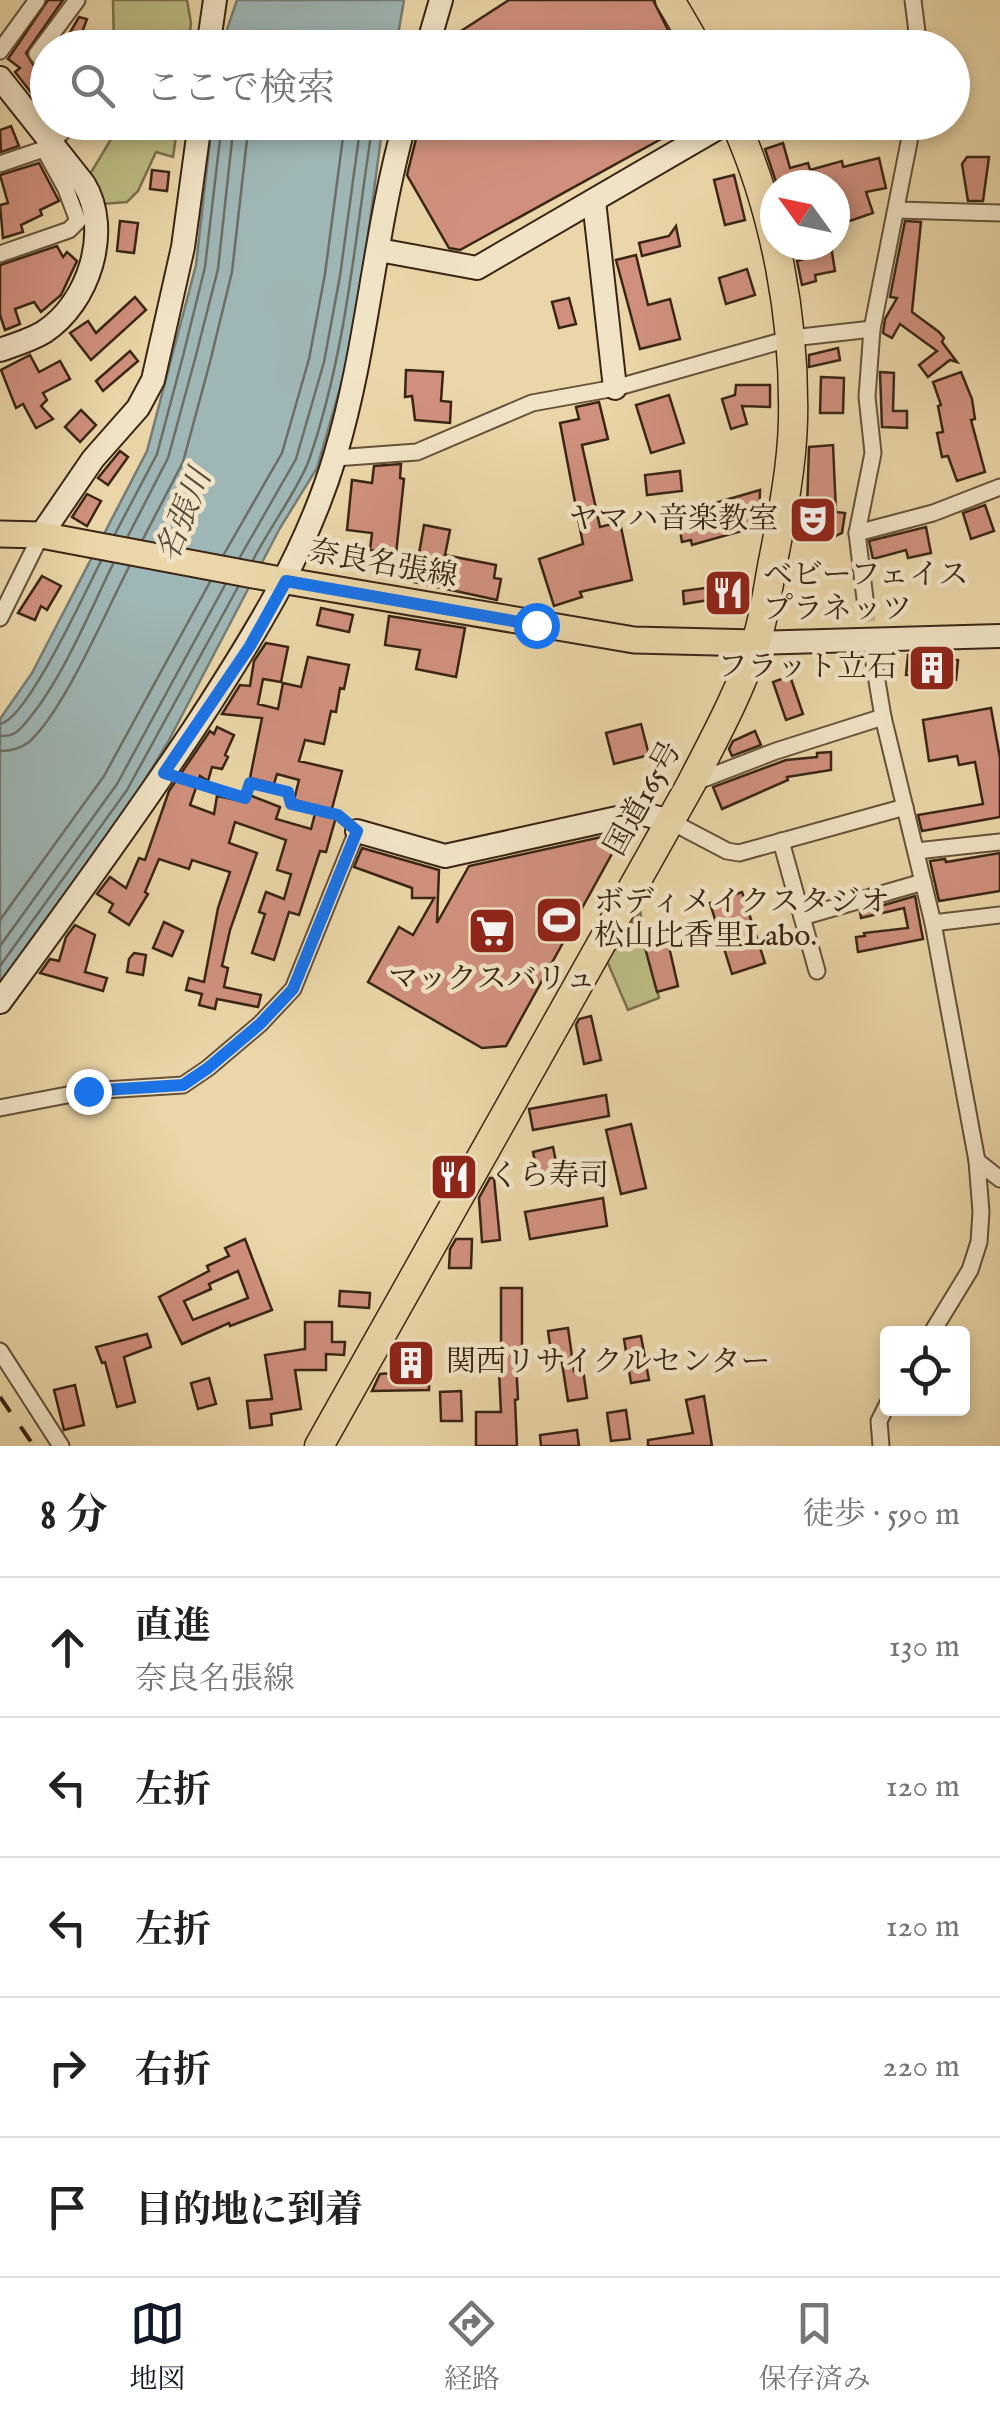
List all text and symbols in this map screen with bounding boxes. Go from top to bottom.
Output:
search box [30,30,970,140]
icon: search [65,58,120,113]
text: ここで検索 [145,66,335,114]
north arrow [760,170,850,260]
water label: 名張川 [148,461,223,568]
theatre icon: ヤマハ音楽教室 [787,494,839,546]
place label: ヤマハ音楽教室 [568,501,778,539]
street label: 奈良名張線 [306,533,460,597]
place label: ベビーフェイス プラネッツ [763,557,969,629]
restaurant icon: ベビーフェイス プラネッツ [702,567,754,619]
route start [514,603,560,649]
building icon: フラット立石 [906,642,958,694]
place label: フラット立石 [718,649,897,687]
street label: 国道165号 [597,735,691,863]
place label: ボディメイクスタジオ 松山比香里Labo. [594,884,890,956]
sports icon: ボディメイクスタジオ 松山比香里Labo. [533,894,585,946]
supermarket icon: マックスバリュ [466,905,518,957]
place label: マックスバリュ [388,961,596,999]
route end [66,1069,112,1115]
restaurant icon: くら寿司 [428,1151,480,1203]
place label: くら寿司 [489,1158,609,1196]
map controls [880,1326,970,1416]
button: locate [880,1326,970,1416]
building icon: 関西リサイクルセンター [385,1337,437,1389]
place label: 関西リサイクルセンター [446,1344,771,1382]
text: 8 分 [40,1490,108,1543]
text: 徒歩 · 590 m [802,1495,960,1536]
text: 直進 [135,1604,211,1652]
icon: ahead [40,1620,95,1675]
text: 130 m [889,1627,960,1668]
text: 奈良名張線 [135,1660,295,1701]
icon: left [40,1760,95,1815]
text: 120 m [886,1767,960,1808]
text: 左折 [135,1768,211,1816]
icon: left [40,1900,95,1955]
text: 120 m [886,1907,960,1948]
text: 左折 [135,1908,211,1956]
icon: right [40,2040,95,2095]
text: 220 m [883,2047,960,2088]
text: 右折 [135,2048,211,2096]
icon: arrive [40,2180,95,2235]
text: 目的地に到着 [135,2188,363,2236]
tab: 地図 [129,2296,185,2398]
tab: 経路 [444,2296,500,2398]
tab: 保存済み [759,2296,871,2398]

